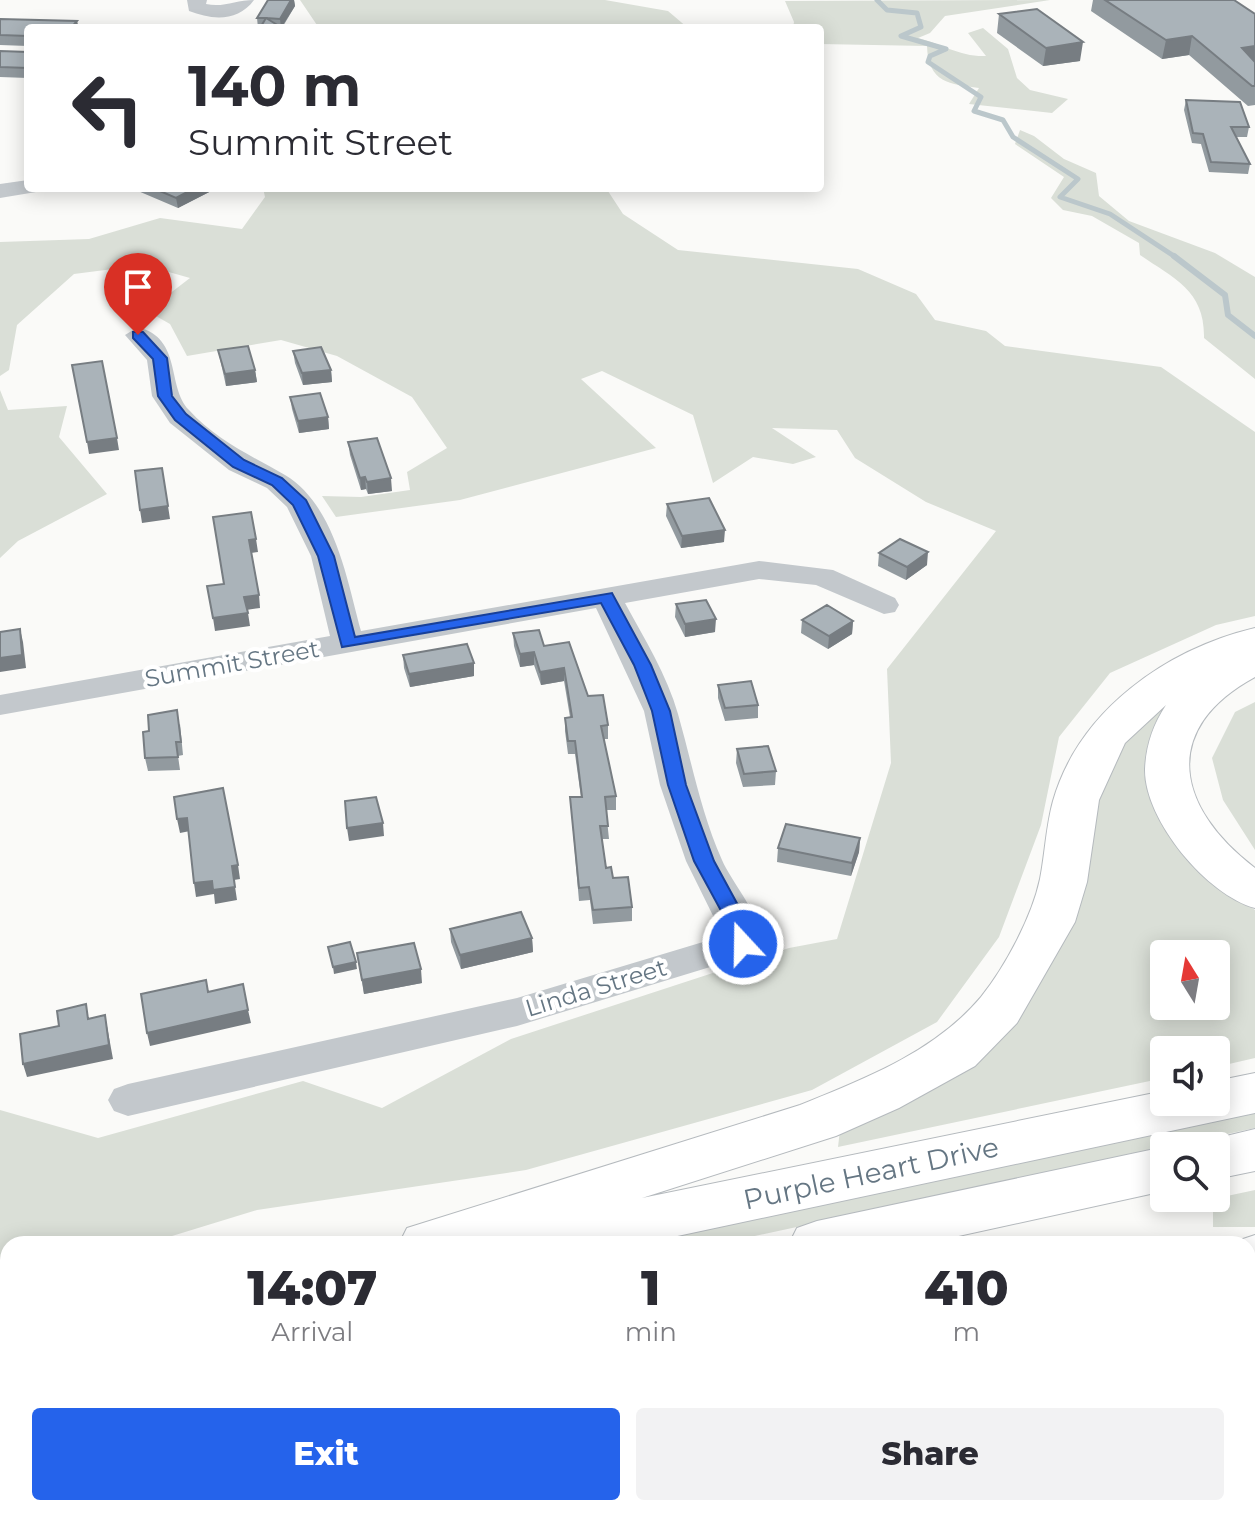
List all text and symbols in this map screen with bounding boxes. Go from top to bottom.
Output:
text: 140 m [188,52,361,120]
icon: left [56,56,160,160]
text: Summit Street [188,120,453,164]
pin [104,253,172,335]
icon: arrive [116,265,160,309]
street label: Summit Street [142,634,322,693]
position arrow [701,902,785,986]
north arrow [1150,940,1230,1020]
map controls [1150,940,1230,1212]
street label: Linda Street [522,952,670,1023]
button: sound [1150,1036,1230,1116]
street label: Purple Heart Drive [740,1129,1002,1217]
button: search [1150,1132,1230,1212]
text: 14:07 [247,1259,377,1317]
text: 1 [641,1259,660,1317]
text: 410 [924,1259,1009,1317]
text: Arrival [271,1316,353,1348]
text: min [625,1316,677,1348]
text: m [953,1316,980,1348]
button: Exit [32,1408,620,1500]
button: Share [636,1408,1224,1500]

